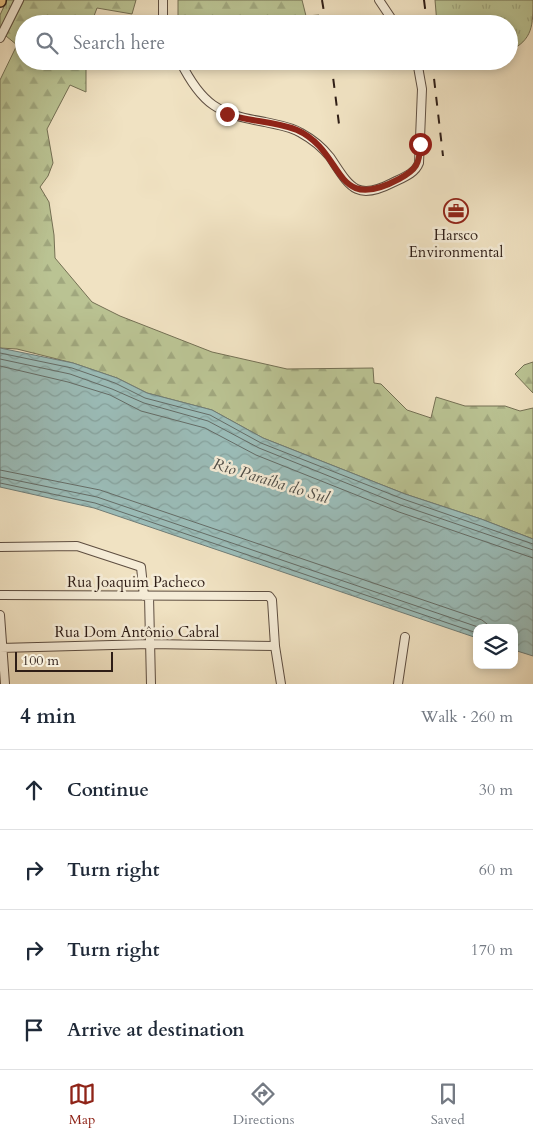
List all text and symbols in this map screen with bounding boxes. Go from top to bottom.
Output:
search box [15,15,518,70]
icon: search [33,29,61,57]
text: Search here [73,30,165,56]
route end [216,103,239,126]
route start [409,133,432,156]
office icon: Harsco Environmental [443,198,469,224]
place label: Harsco Environmental [409,225,504,262]
water label: Rio Paraíba do Sul [210,453,332,509]
street label: Rua Joaquim Pacheco [67,572,205,592]
street label: Rua Dom Antônio Cabral [55,622,220,642]
map controls [473,624,518,669]
button: layers [473,624,518,669]
scale bar [15,649,112,672]
text: 100 m [22,651,59,670]
text: 4 min [20,702,76,731]
text: Walk · 260 m [421,706,513,728]
icon: ahead [20,776,48,804]
text: Continue [67,777,149,803]
text: 30 m [479,779,513,801]
icon: right [20,856,48,884]
text: Turn right [67,857,159,883]
text: 60 m [479,859,513,881]
icon: right [20,936,48,964]
text: Turn right [67,937,159,963]
text: 170 m [471,939,513,961]
icon: arrive [20,1016,48,1044]
text: Arrive at destination [67,1017,244,1043]
tab: Map [68,1080,96,1129]
tab: Directions [233,1080,294,1129]
tab: Saved [431,1080,465,1129]

